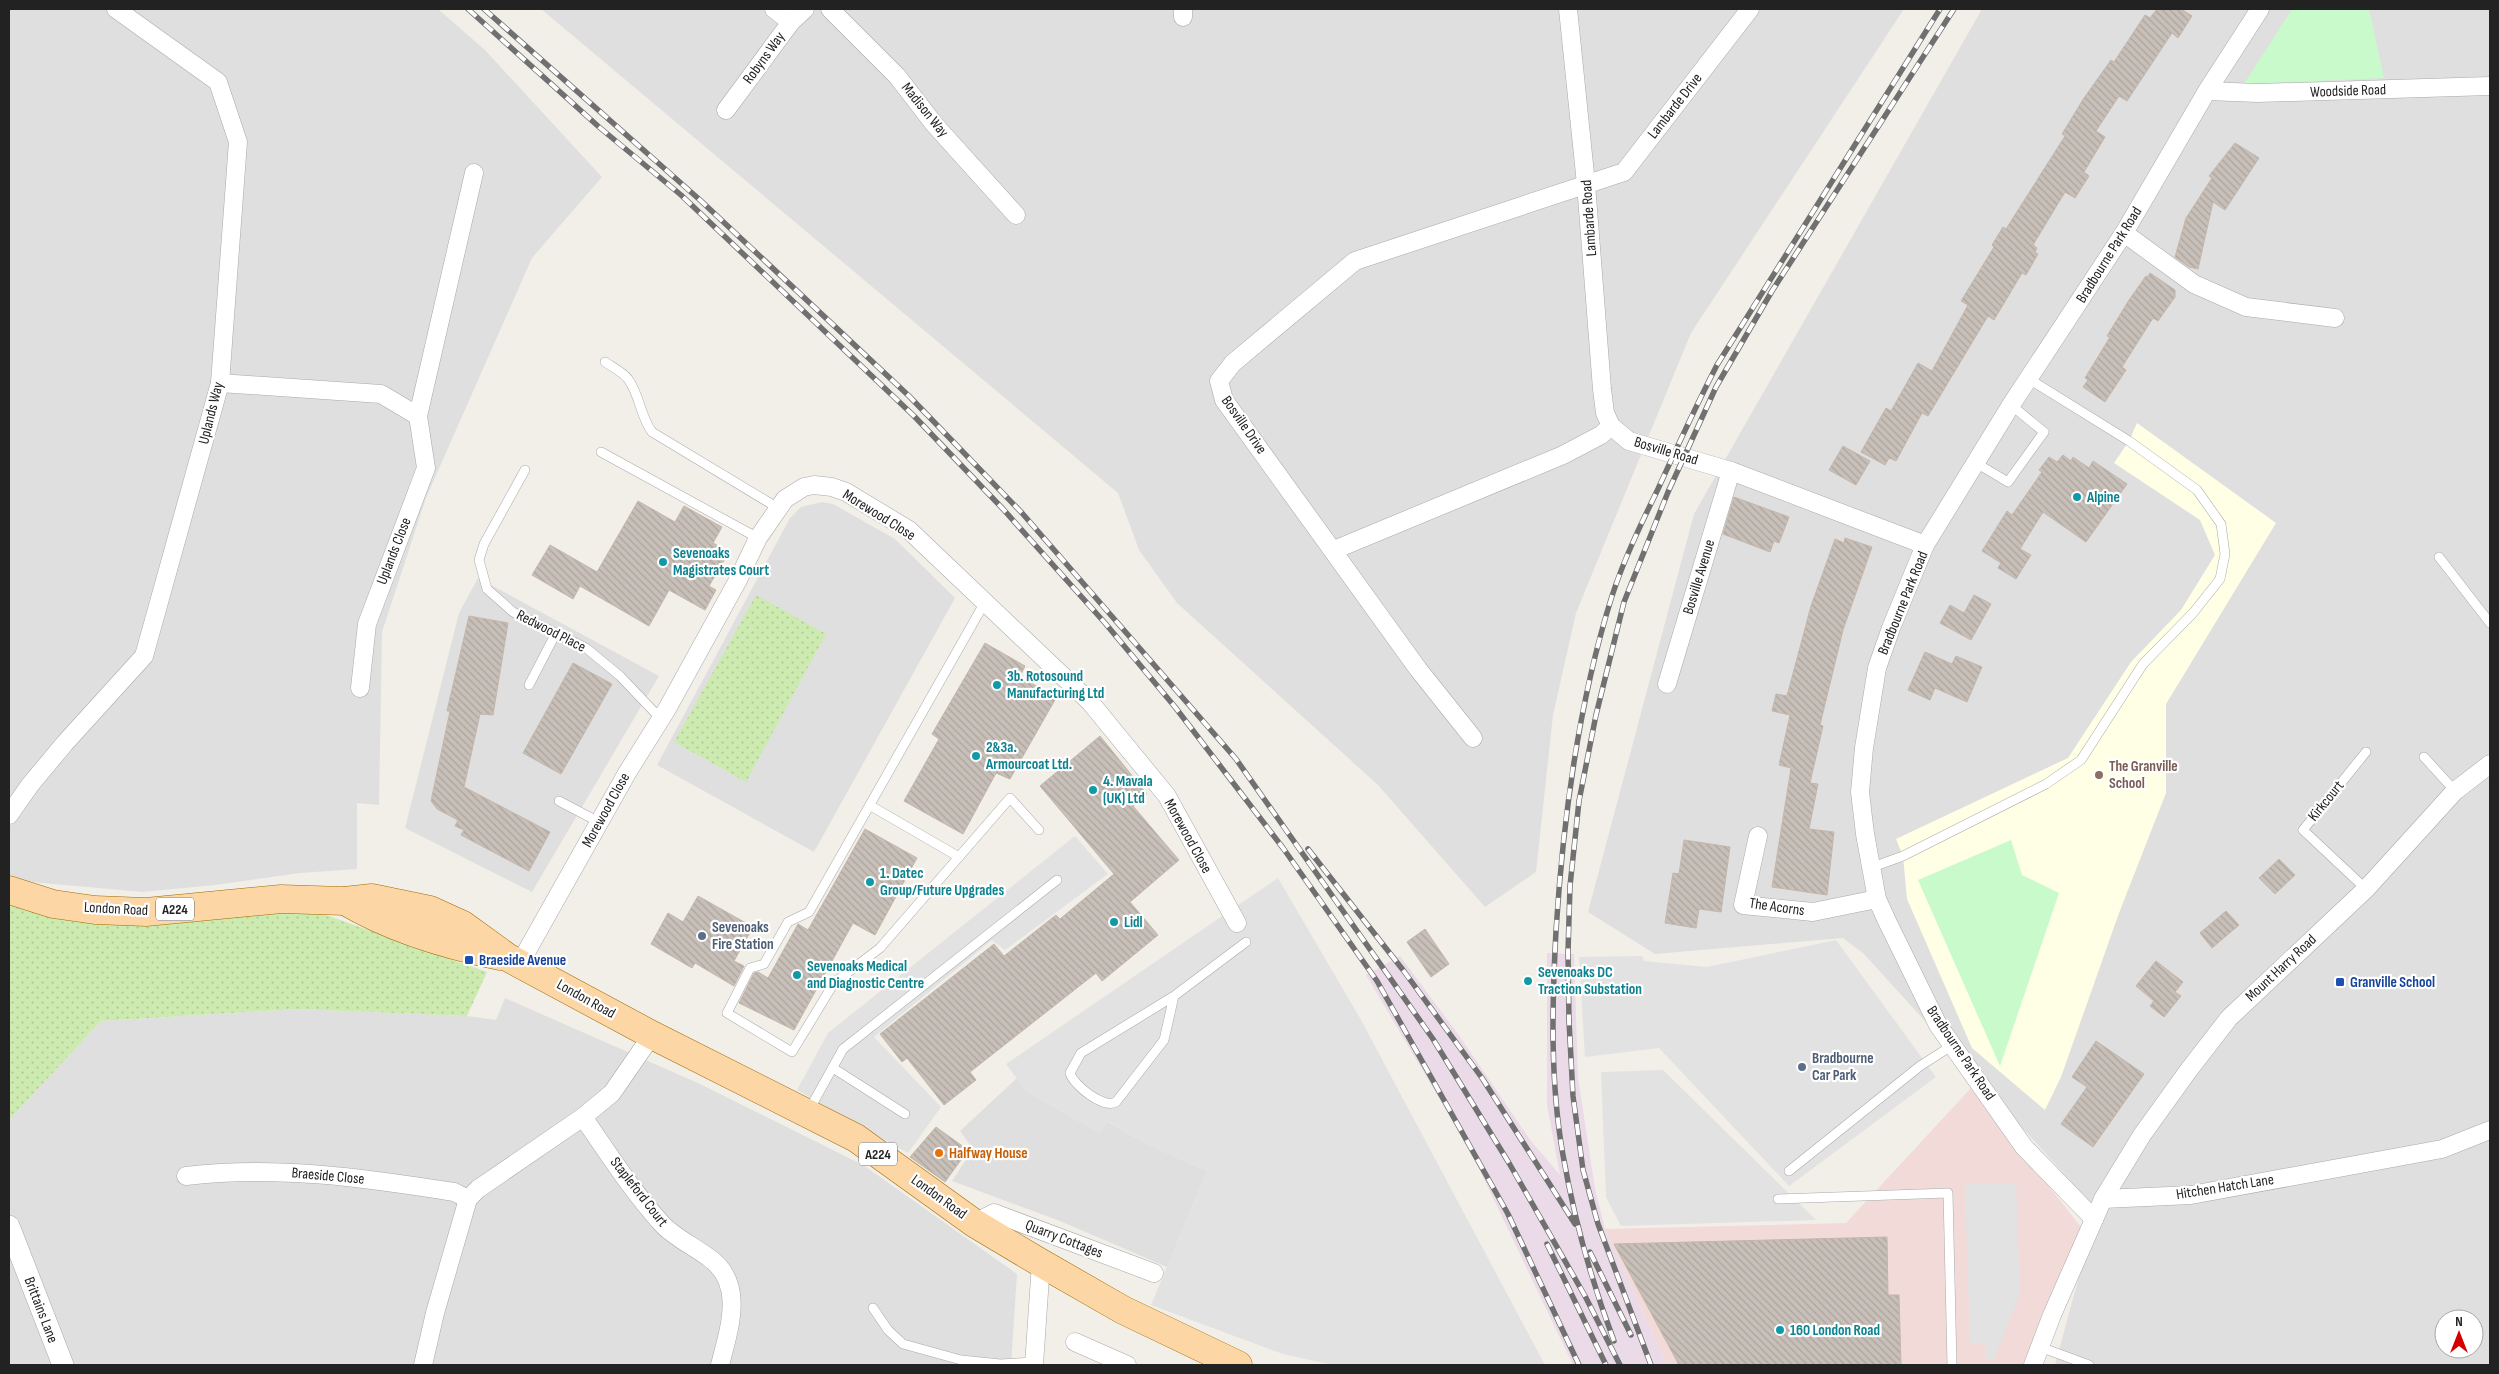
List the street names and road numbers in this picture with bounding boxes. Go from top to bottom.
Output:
street label: Robyns Way [739,28,789,88]
street label: Lambarde Drive [1644,69,1706,143]
street label: Madison Way [897,79,953,141]
street label: Woodside Road [2310,80,2386,102]
street label: Lambarde Road [1577,179,1601,257]
street label: Bradbourne Park Road [2072,203,2146,307]
street label: Uplands Way [194,380,228,446]
street label: Bosville Drive [1217,392,1271,458]
street label: Bosville Road [1632,432,1700,470]
street label: Morewood Close [839,485,919,545]
street label: Uplands Close [373,515,415,587]
street label: Bosville Avenue [1679,537,1719,617]
street label: Bradbourne Park Road [1874,548,1932,658]
street label: Redwood Place [513,605,589,657]
street label: Morewood Close [578,769,634,851]
street label: Kirkcourt [2304,776,2348,825]
street label: Morewood Close [1160,795,1216,877]
street label: The Acorns [1748,894,1806,920]
street label: London Road [83,898,149,920]
road number: A224 [156,898,194,921]
street label: Mount Harry Road [2242,930,2320,1006]
street label: London Road [553,975,619,1023]
street label: Bradbourne Park Road [1922,1002,2000,1104]
road number: A224 [859,1142,897,1166]
street label: Stapleford Court [606,1153,672,1231]
street label: Braeside Close [291,1163,365,1189]
street label: London Road [907,1170,971,1224]
street label: Hitchen Hatch Lane [2175,1170,2275,1204]
street label: Quarry Cottages [1022,1215,1106,1263]
street label: Brittains Lane [20,1274,62,1346]

